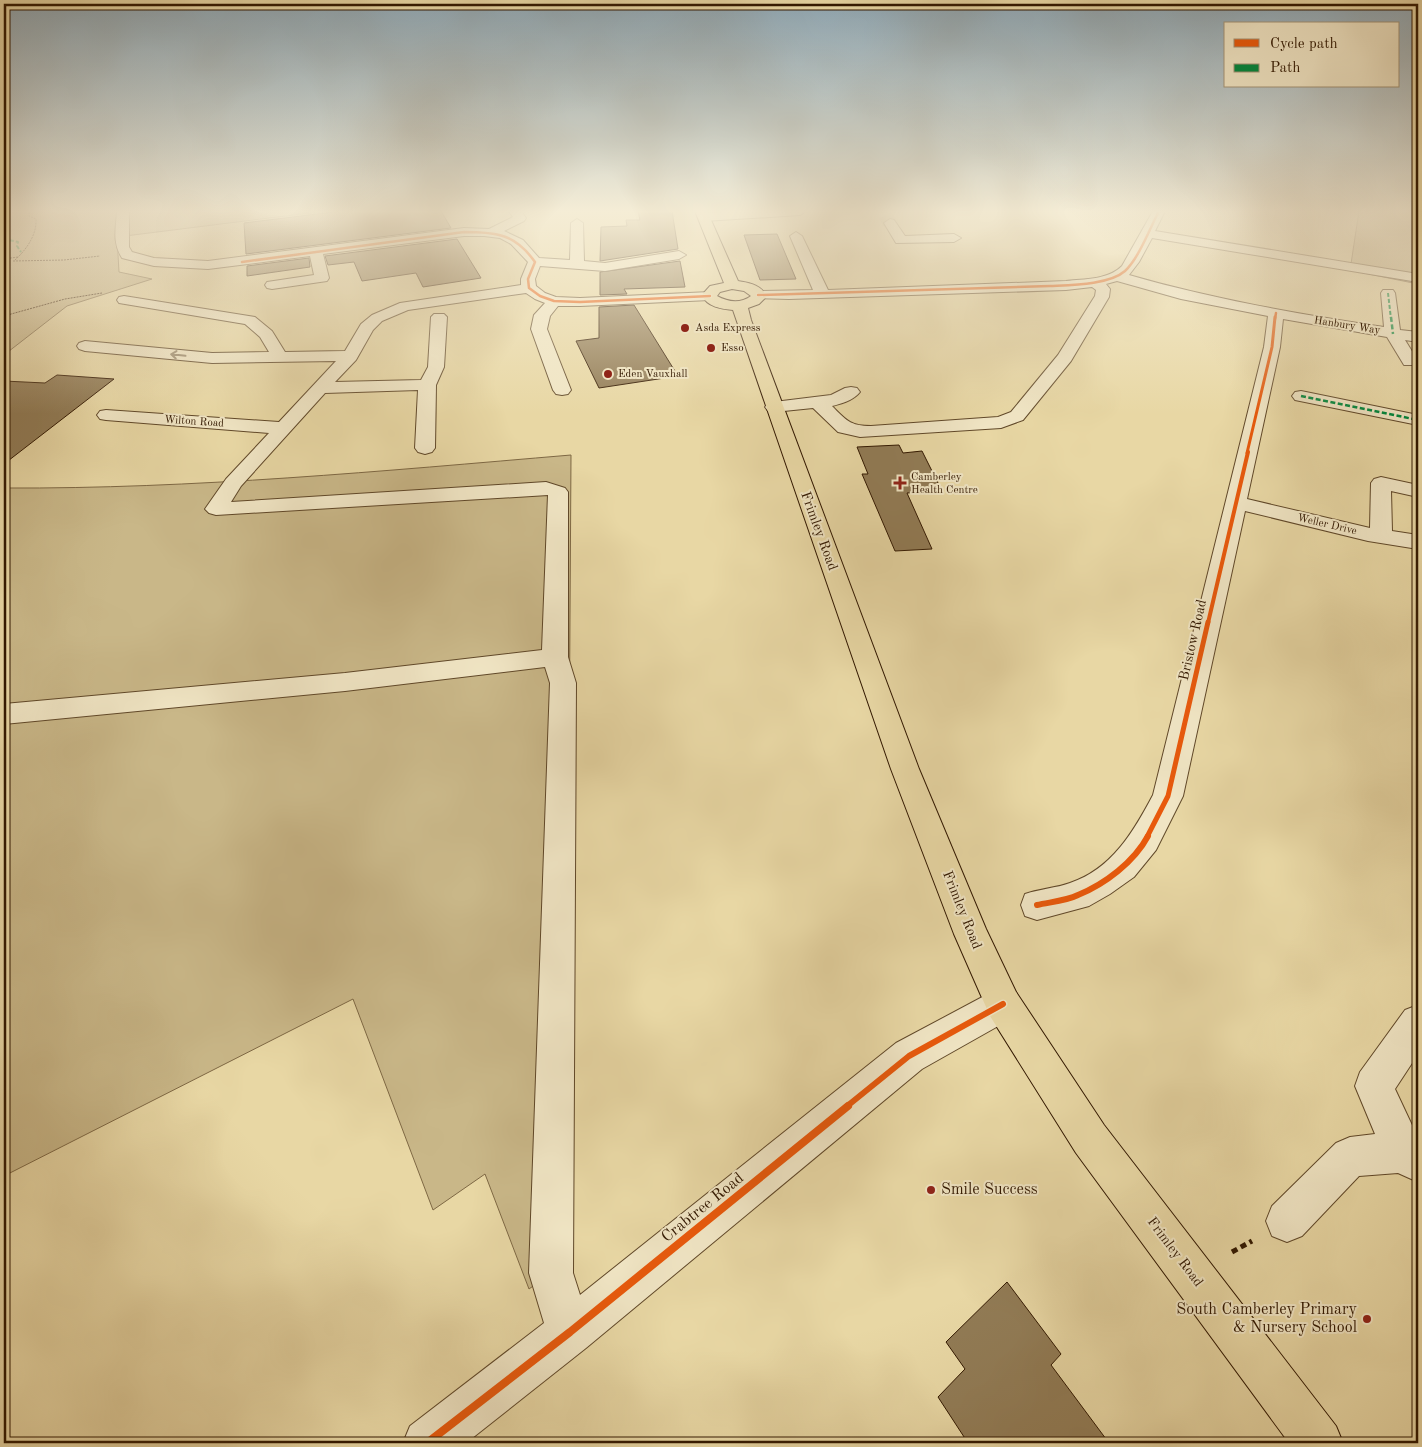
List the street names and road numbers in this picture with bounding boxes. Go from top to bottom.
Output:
street label: Hanbury Way [1313,315,1381,337]
street label: Wilton Road [164,414,225,430]
street label: Frimley Road [798,490,840,572]
street label: Weller Drive [1296,513,1358,537]
street label: Bristow Road [1177,598,1209,682]
street label: Frimley Road [940,869,984,951]
street label: Crabtree Road [659,1170,747,1246]
street label: Frimley Road [1144,1215,1206,1289]

